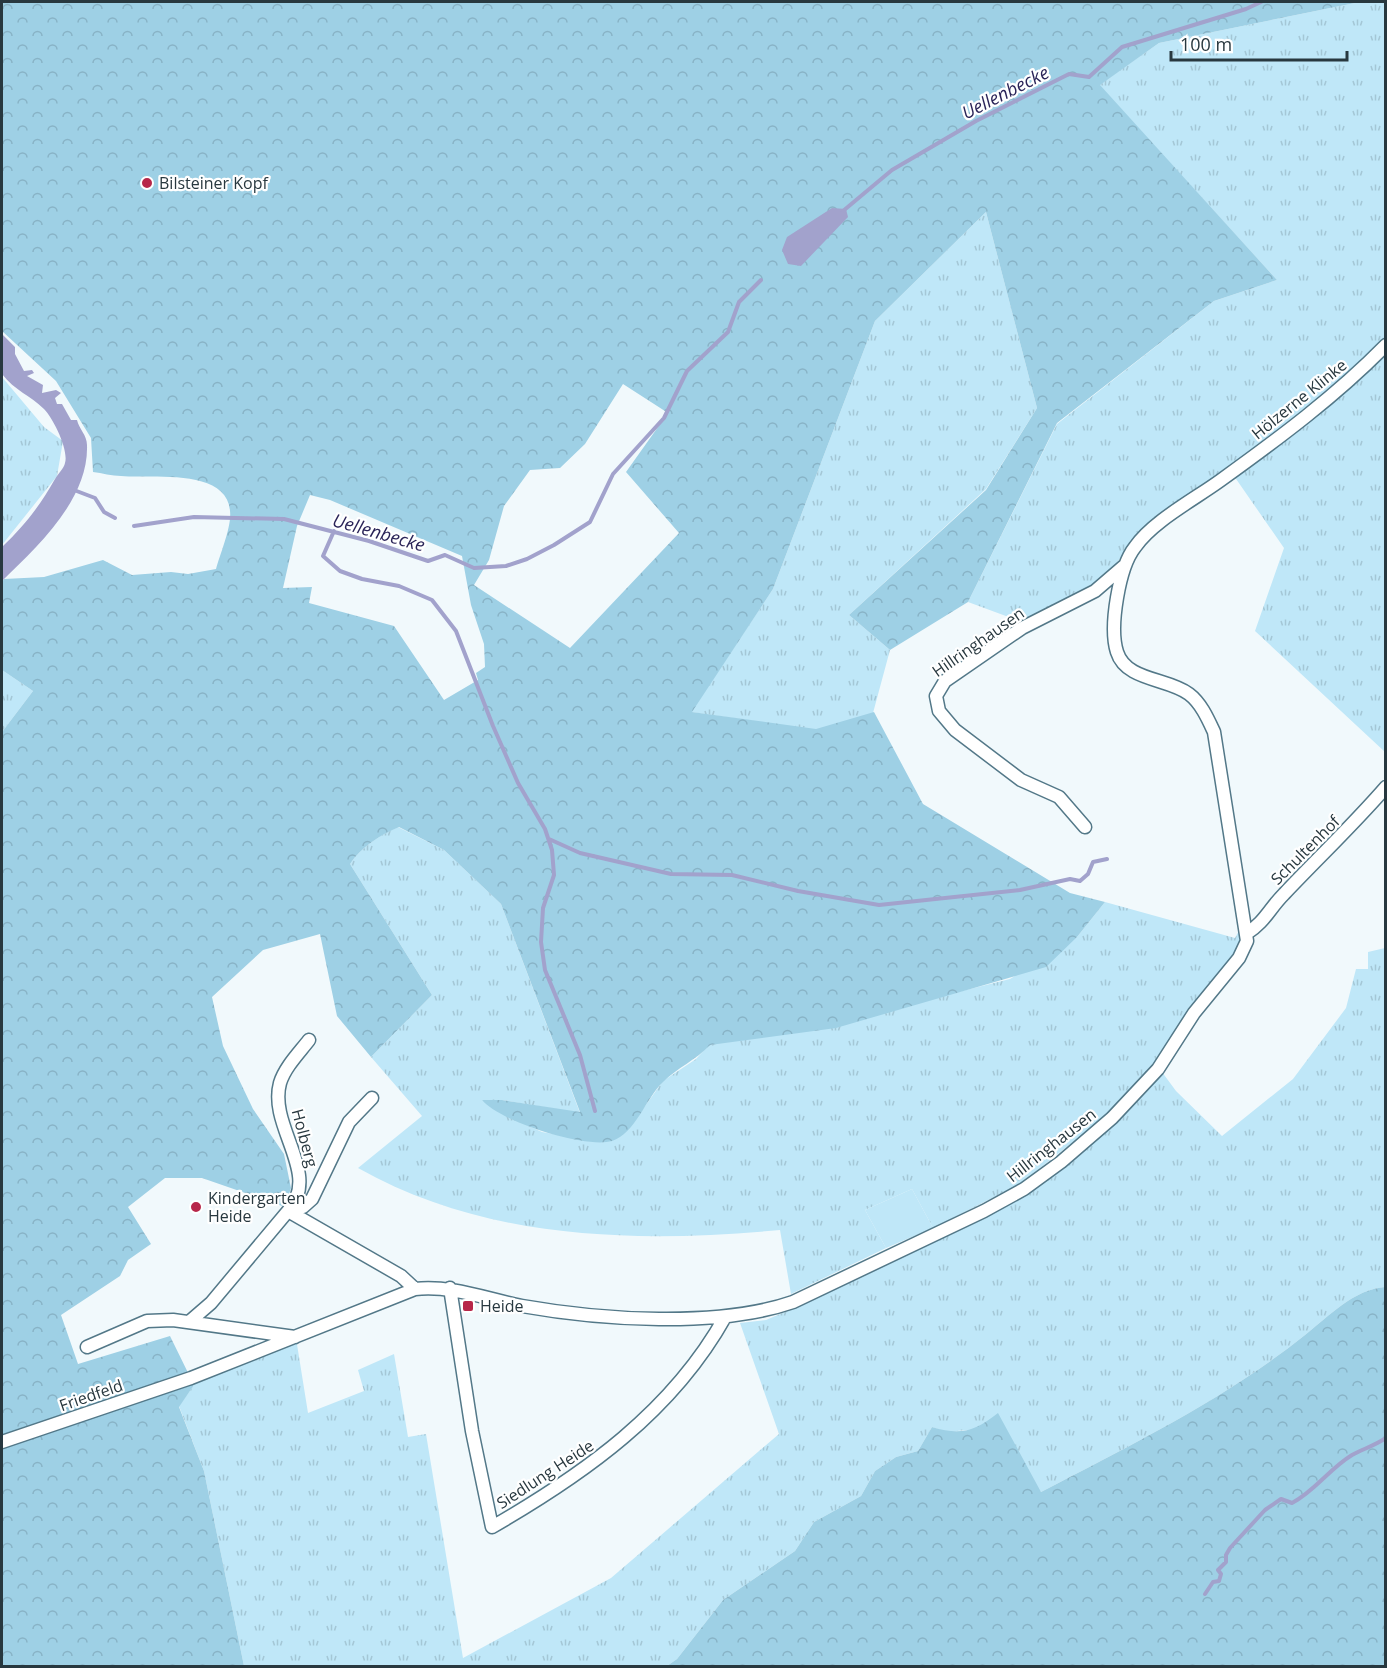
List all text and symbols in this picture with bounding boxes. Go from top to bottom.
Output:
scale bar [1171,24,1346,62]
text: 100 m [1180,32,1232,56]
water label: Uellenbecke [957,60,1053,124]
place label: Bilsteiner Kopf [159,172,269,194]
marker: Bilsteiner Kopf [140,176,154,190]
street label: Hölzerne Klinke [1247,354,1351,444]
water label: Uellenbecke [330,507,428,557]
street label: Hillringhausen [927,602,1029,682]
street label: Schultenhof [1266,809,1346,889]
street label: Hillringhausen [1002,1103,1100,1187]
street label: Holberg [287,1106,323,1170]
place label: Kindergarten Heide [208,1187,306,1227]
marker: Kindergarten Heide [189,1200,203,1214]
place label: Heide [480,1295,524,1317]
marker: Heide [461,1299,475,1313]
street label: Friedfeld [56,1374,126,1416]
street label: Siedlung Heide [492,1434,598,1514]

